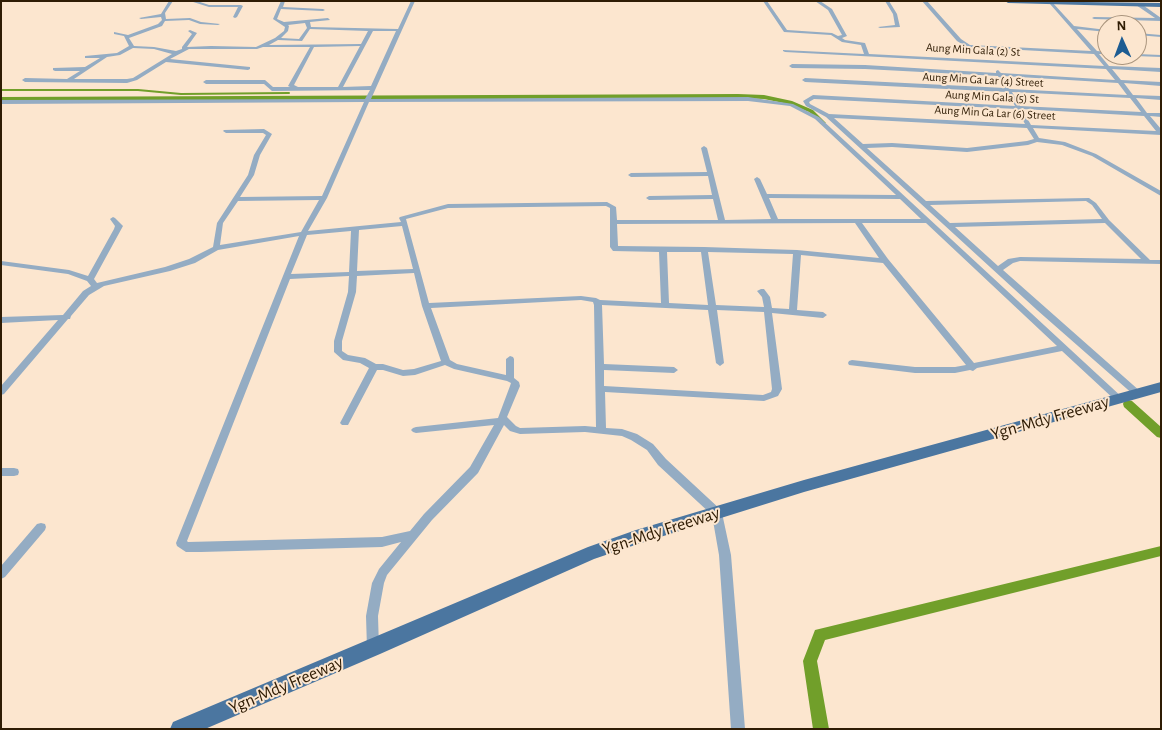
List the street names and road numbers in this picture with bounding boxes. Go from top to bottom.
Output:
street label: Aung Min Gala (2) St [925,40,1021,60]
street label: Aung Min Ga Lar (4) Street [922,70,1044,90]
street label: Aung Min Gala (5) St [945,87,1039,107]
street label: Aung Min Ga Lar (6) Street [934,103,1056,123]
street label: Ygn-Mdy Freeway [988,391,1112,445]
street label: Ygn-Mdy Freeway [600,502,722,560]
street label: Ygn-Mdy Freeway [226,651,346,719]

